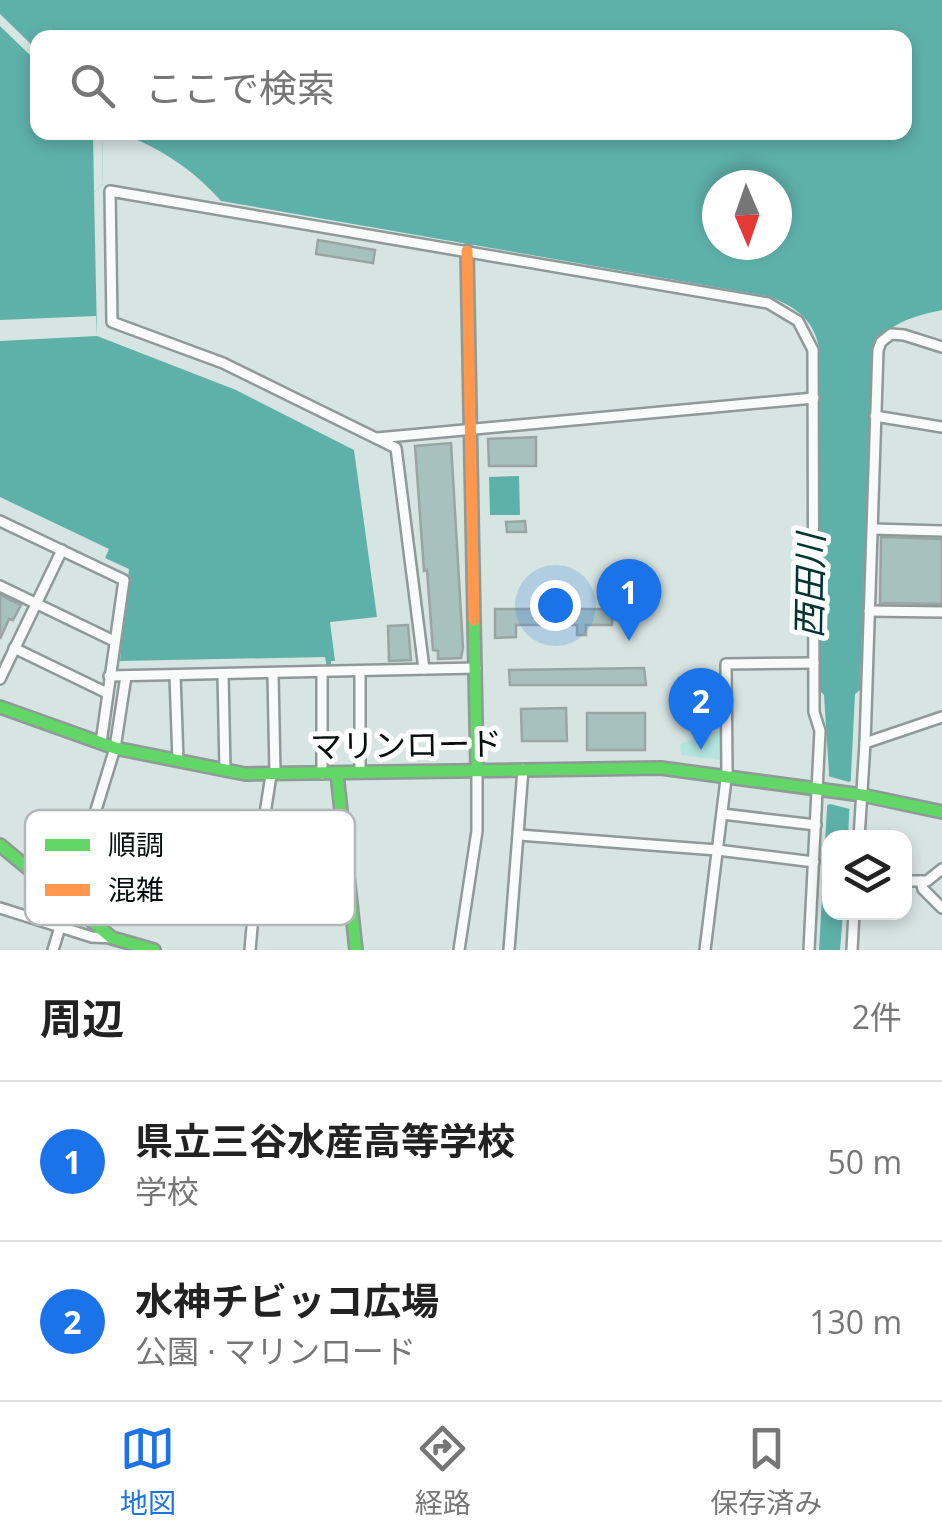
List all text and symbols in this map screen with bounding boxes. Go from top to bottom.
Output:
search box [30,30,912,140]
icon: search [65,58,120,113]
text: ここで検索 [145,61,335,113]
north arrow [702,170,792,260]
water label: 西田川 [785,529,833,639]
pin: 1 [596,558,662,641]
your location [530,580,581,631]
pin: 2 [668,668,734,750]
street label: マリンロード [310,721,502,767]
legend [25,810,355,925]
text: 順調 [108,825,164,863]
map controls [822,830,912,920]
button: layers [822,830,912,920]
text: 混雑 [108,870,164,908]
text: 周辺 [40,989,124,1046]
text: 2件 [852,995,902,1038]
text: 県立三谷水産高等学校 [135,1114,515,1166]
text: 1 [63,1140,82,1183]
text: 50 m [827,1140,902,1183]
text: 学校 [135,1169,199,1212]
text: 水神チビッコ広場 [135,1274,439,1326]
text: 2 [63,1300,82,1343]
text: 130 m [809,1300,902,1343]
text: 公園 · マリンロード [135,1329,416,1372]
tab: 地図 [120,1421,176,1521]
tab: 経路 [415,1421,471,1521]
tab: 保存済み [710,1421,822,1521]

